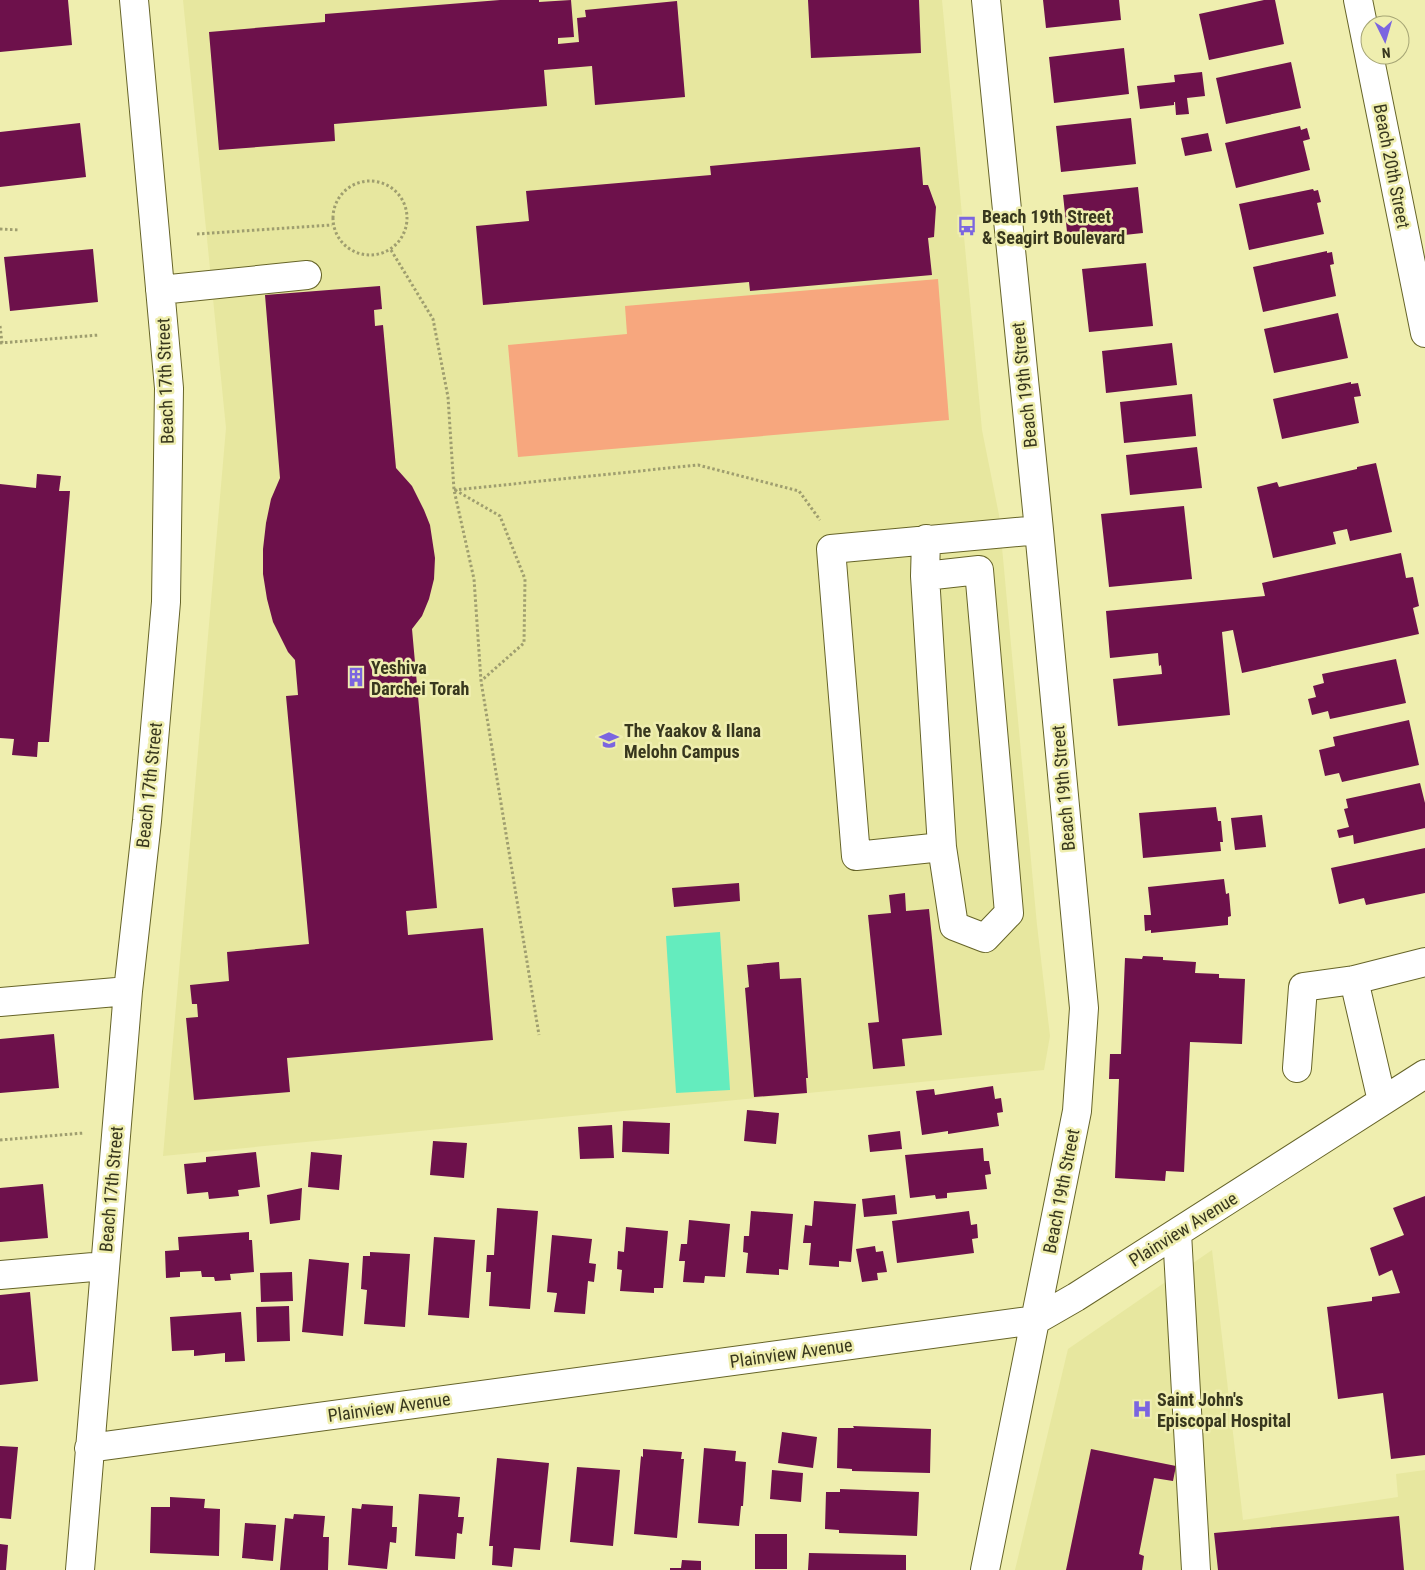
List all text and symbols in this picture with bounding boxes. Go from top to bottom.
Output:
north arrow [1360,15,1410,65]
text: N [1381,45,1391,61]
street label: Beach 20th Street [1370,102,1414,230]
place label: Beach 19th Street & Seagirt Boulevard [982,206,1125,248]
bus stop icon: Beach 19th Street & Seagirt Boulevard [956,215,978,237]
street label: Beach 17th Street [152,318,178,444]
street label: Beach 19th Street [1007,321,1041,449]
place label: Yeshiva Darchei Torah [371,657,469,699]
building icon: Yeshiva Darchei Torah [345,666,367,688]
place label: The Yaakov & Ilana Melohn Campus [624,720,761,762]
street label: Beach 17th Street [132,721,166,849]
street label: Beach 19th Street [1047,724,1079,852]
school or university icon: The Yaakov & Ilana Melohn Campus [598,729,620,751]
street label: Beach 17th Street [95,1125,127,1253]
street label: Beach 19th Street [1039,1127,1083,1255]
street label: Plainview Avenue [1125,1187,1241,1271]
street label: Plainview Avenue [728,1334,854,1372]
street label: Plainview Avenue [326,1388,452,1426]
place label: Saint John's Episcopal Hospital [1157,1389,1291,1431]
hospital icon: Saint John's Episcopal Hospital [1131,1398,1153,1420]

